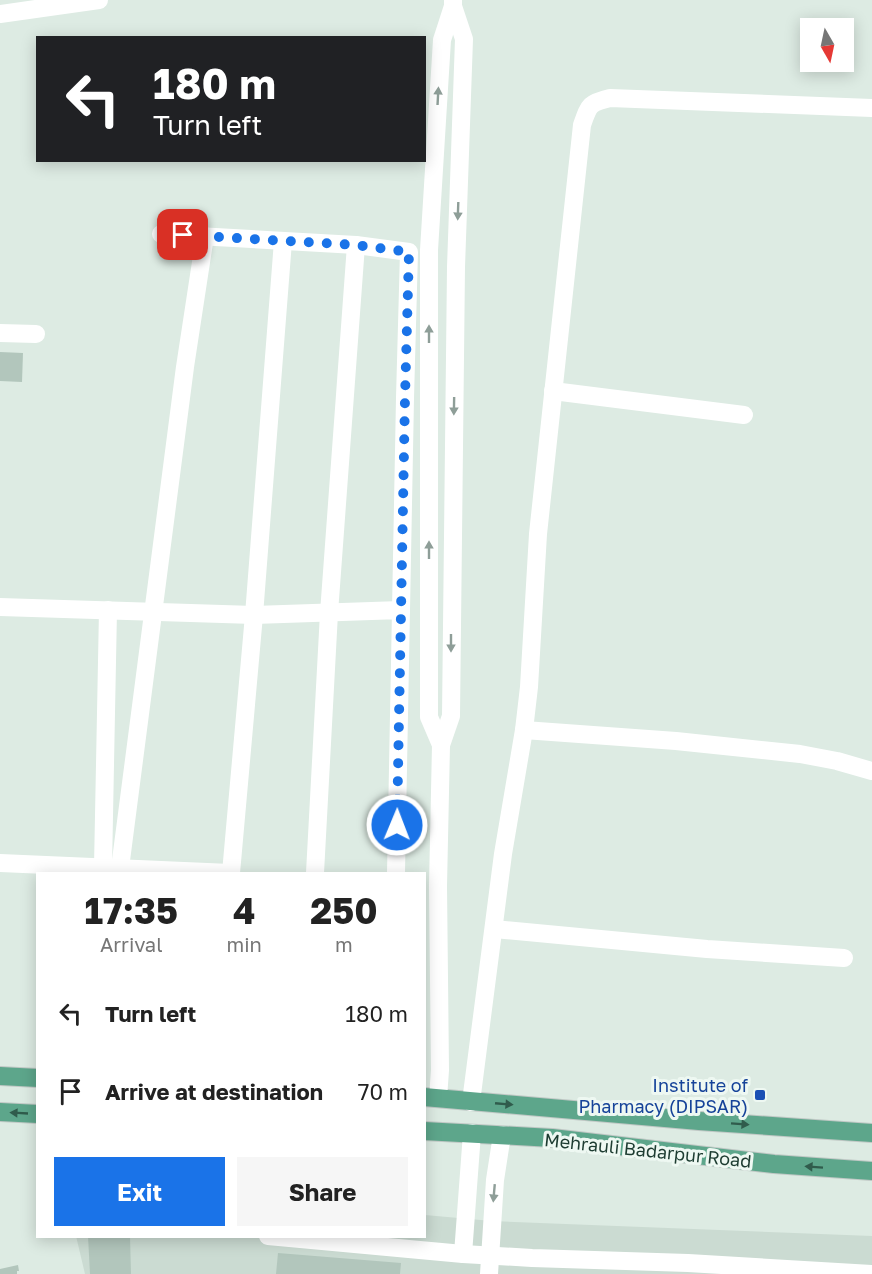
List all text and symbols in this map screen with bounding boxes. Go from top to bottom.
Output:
north arrow [800,18,854,72]
map controls [800,18,854,72]
text: 180 m [153,58,276,108]
icon: left [54,60,132,138]
one-way arrow [434,87,443,106]
text: Turn left [153,109,262,141]
one-way arrow [454,202,463,221]
pin [157,209,208,260]
icon: arrive [166,218,199,251]
one-way arrow [424,325,434,344]
one-way arrow [449,396,459,415]
one-way arrow [424,541,434,560]
one-way arrow [446,633,456,652]
position arrow [365,793,429,857]
text: 17:35 [84,889,178,932]
text: 4 [233,889,255,932]
text: 250 [310,889,378,932]
text: Arrival [100,932,163,956]
text: min [226,932,262,956]
text: m [335,932,353,956]
icon: left [54,997,87,1030]
text: Turn left [105,1000,196,1027]
text: 180 m [345,1000,408,1027]
place label: Institute of Pharmacy (DIPSAR) [578,1074,748,1117]
icon: arrive [54,1075,87,1108]
text: Arrive at destination [105,1078,323,1105]
text: 70 m [358,1078,408,1105]
marker: Institute of Pharmacy (DIPSAR) [753,1088,767,1102]
one-way arrow [494,1100,513,1109]
one-way arrow [9,1108,28,1117]
one-way arrow [730,1119,749,1129]
street label: Mehrauli Badarpur Road [543,1128,753,1172]
button: Exit [54,1157,225,1226]
button: Share [237,1157,408,1226]
one-way arrow [804,1162,823,1171]
one-way arrow [489,1183,499,1202]

